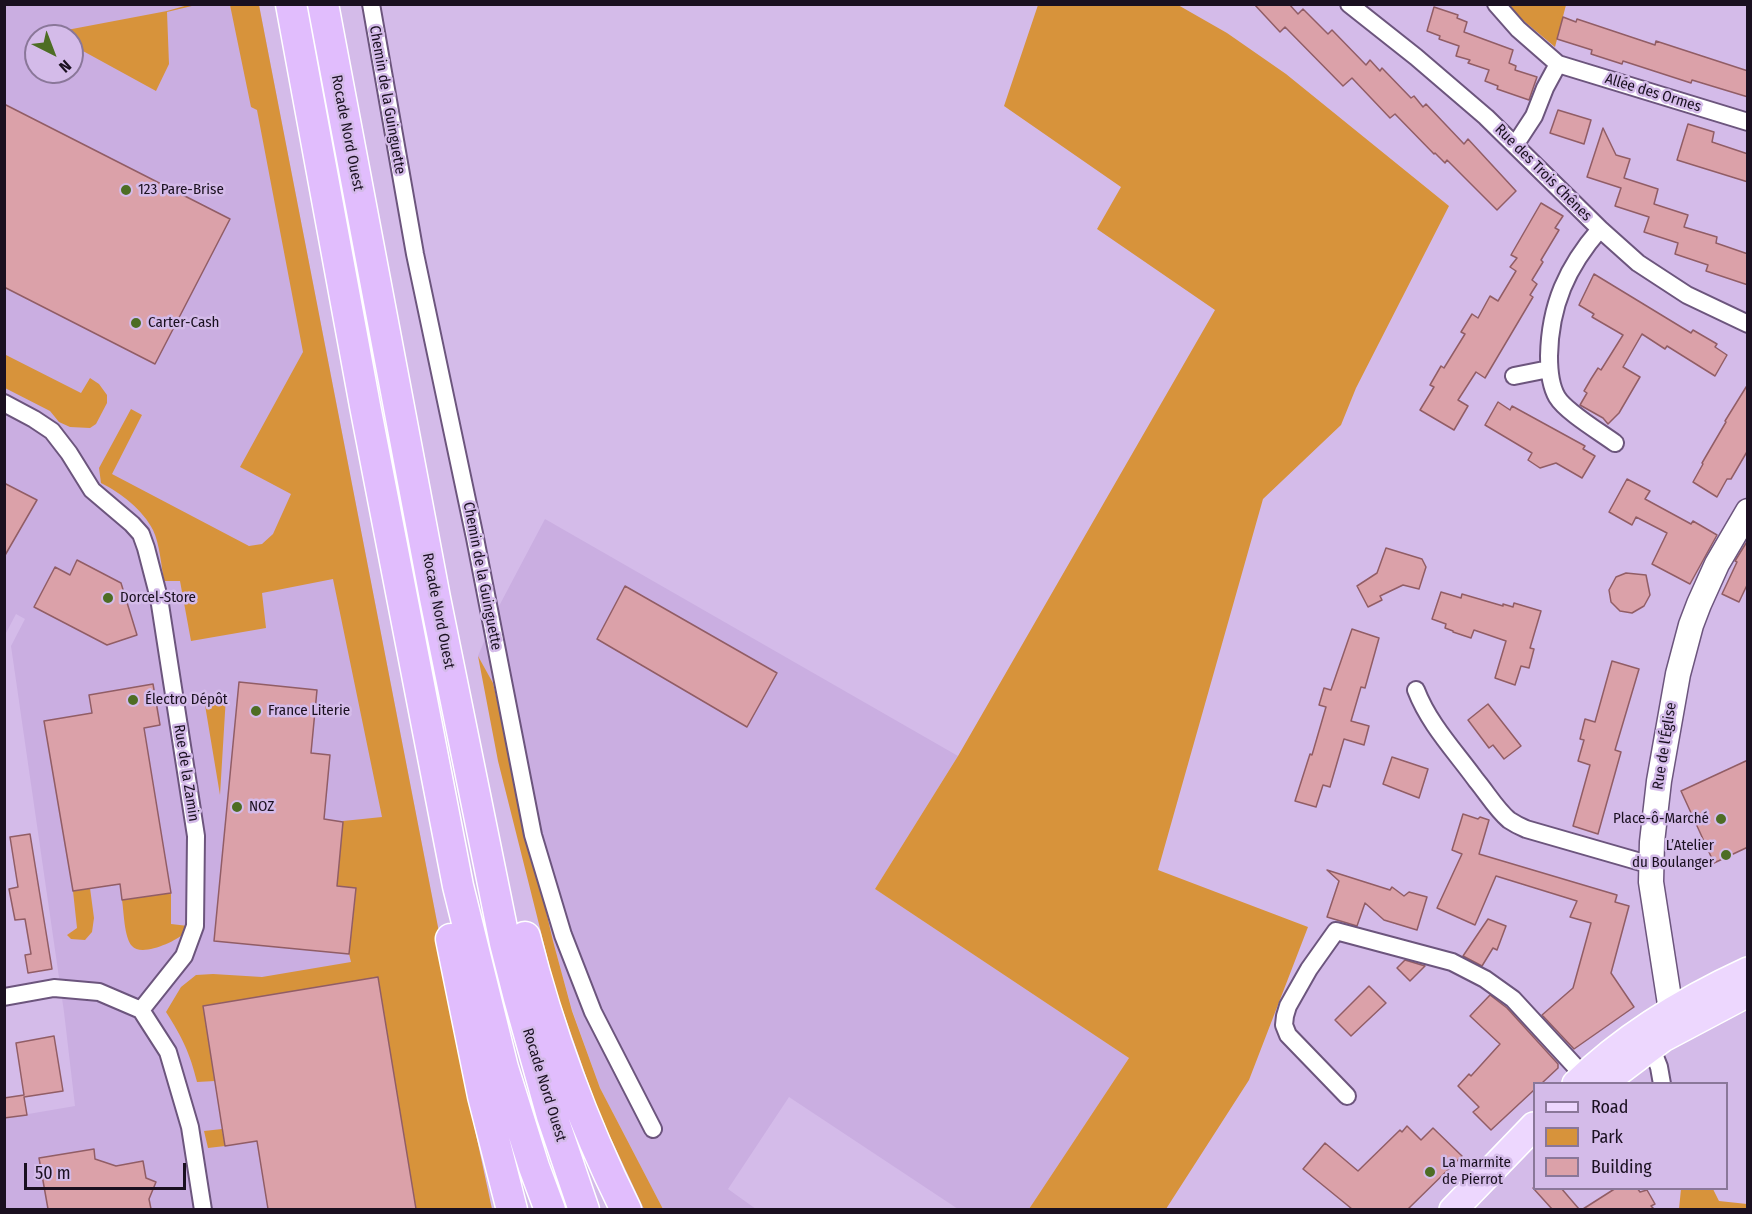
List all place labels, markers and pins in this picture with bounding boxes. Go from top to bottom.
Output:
place label: 123 Pare-Brise [138,181,224,199]
marker: 123 Pare-Brise [119,183,133,197]
place label: Carter-Cash [148,314,219,332]
marker: Carter-Cash [129,316,143,330]
place label: Dorcel-Store [120,589,196,607]
marker: Dorcel-Store [101,591,115,605]
place label: Électro Dépôt [145,691,228,709]
marker: Électro Dépôt [126,693,140,707]
place label: France Literie [268,702,350,720]
marker: France Literie [249,704,263,718]
place label: NOZ [249,798,274,816]
marker: NOZ [230,800,244,814]
place label: Place-ô-Marché [1613,810,1709,828]
marker: Place-ô-Marché [1714,812,1728,826]
place label: L’Atelier du Boulanger [1632,837,1714,872]
marker: L’Atelier du Boulanger [1719,848,1733,862]
place label: La marmite de Pierrot [1442,1154,1511,1189]
marker: La marmite de Pierrot [1423,1165,1437,1179]

